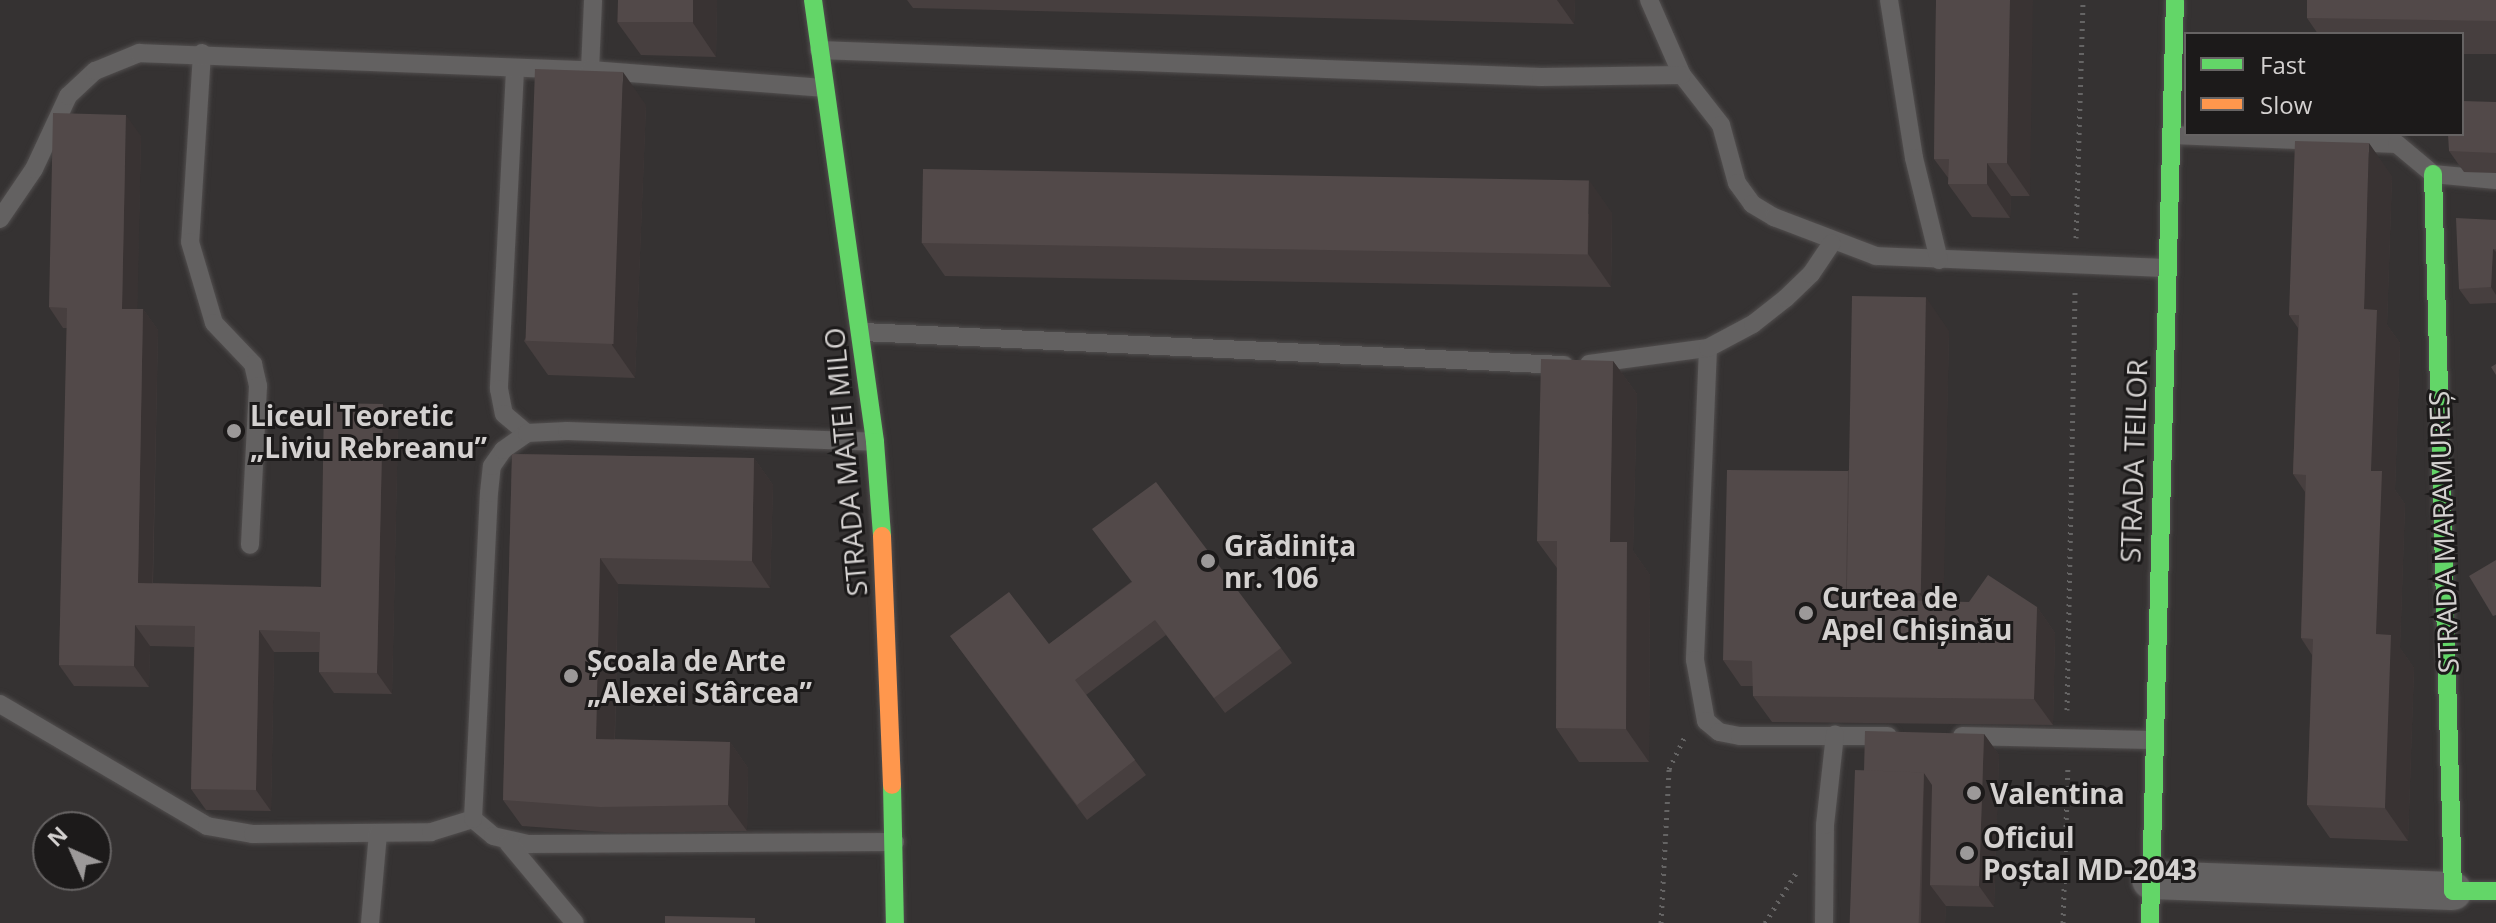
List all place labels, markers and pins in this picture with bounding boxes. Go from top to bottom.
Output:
place label: Liceul Teoretic „Liviu Rebreanu” [250,398,487,464]
marker: Liceul Teoretic „Liviu Rebreanu” [225,422,243,440]
place label: Grădinița nr. 106 [1224,528,1356,594]
marker: Grădinița nr. 106 [1199,552,1217,570]
place label: Curtea de Apel Chișinău [1822,580,2012,646]
marker: Curtea de Apel Chișinău [1797,604,1815,622]
place label: Școala de Arte „Alexei Stârcea” [587,643,812,709]
marker: Școala de Arte „Alexei Stârcea” [562,667,580,685]
place label: Valentina [1990,776,2125,810]
marker: Valentina [1965,784,1983,802]
place label: Oficiul Poștal MD-2043 [1983,820,2197,886]
marker: Oficiul Poștal MD-2043 [1958,844,1976,862]

